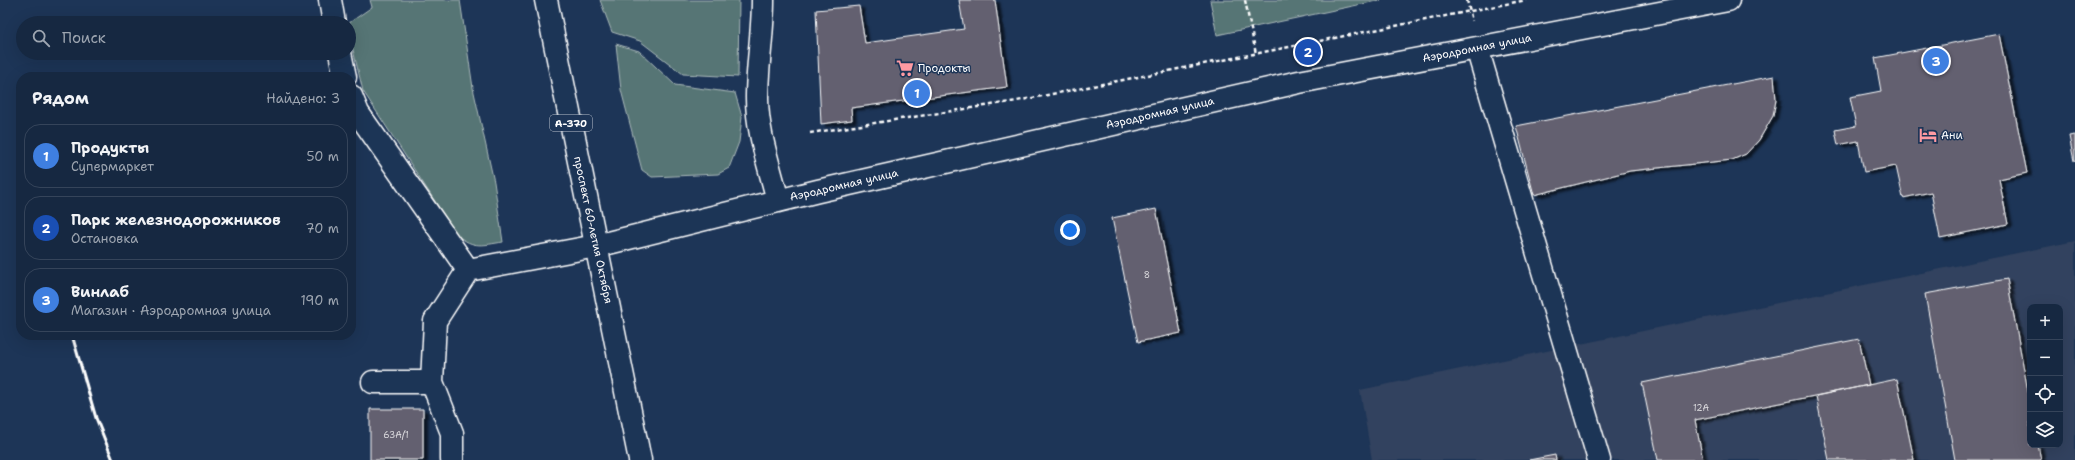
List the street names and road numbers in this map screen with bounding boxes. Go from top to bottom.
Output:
street label: Аэродромная улица [1421,30,1533,66]
street label: Аэродромная улица [1104,93,1216,133]
road number: А-370 [550,115,592,131]
street label: проспект 60-летия Октября [570,155,616,305]
street label: Аэродромная улица [788,165,900,205]

